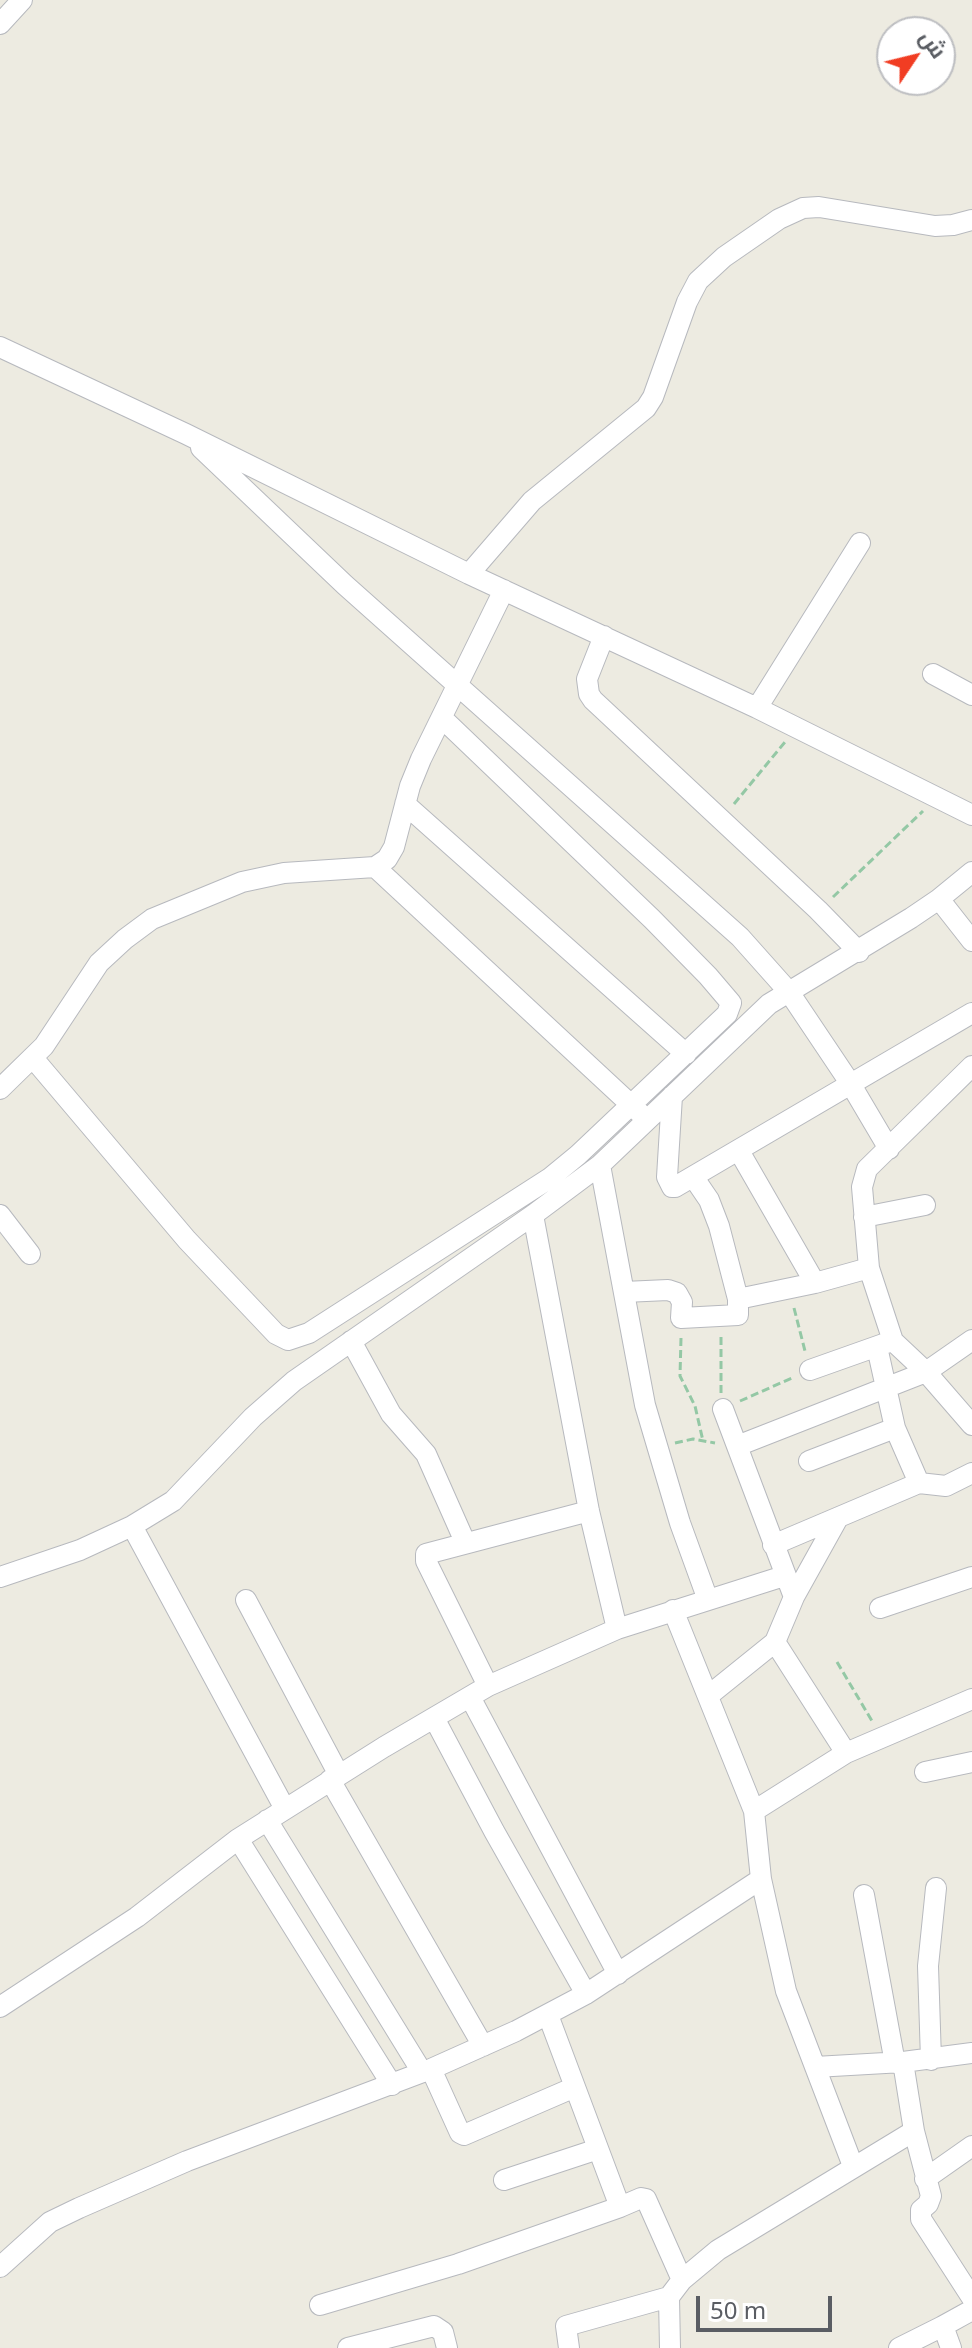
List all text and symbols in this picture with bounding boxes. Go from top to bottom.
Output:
north arrow [876,16,956,96]
text: ش [914,23,954,64]
scale bar [700,2280,836,2330]
text: 50 m [710,2293,766,2326]

